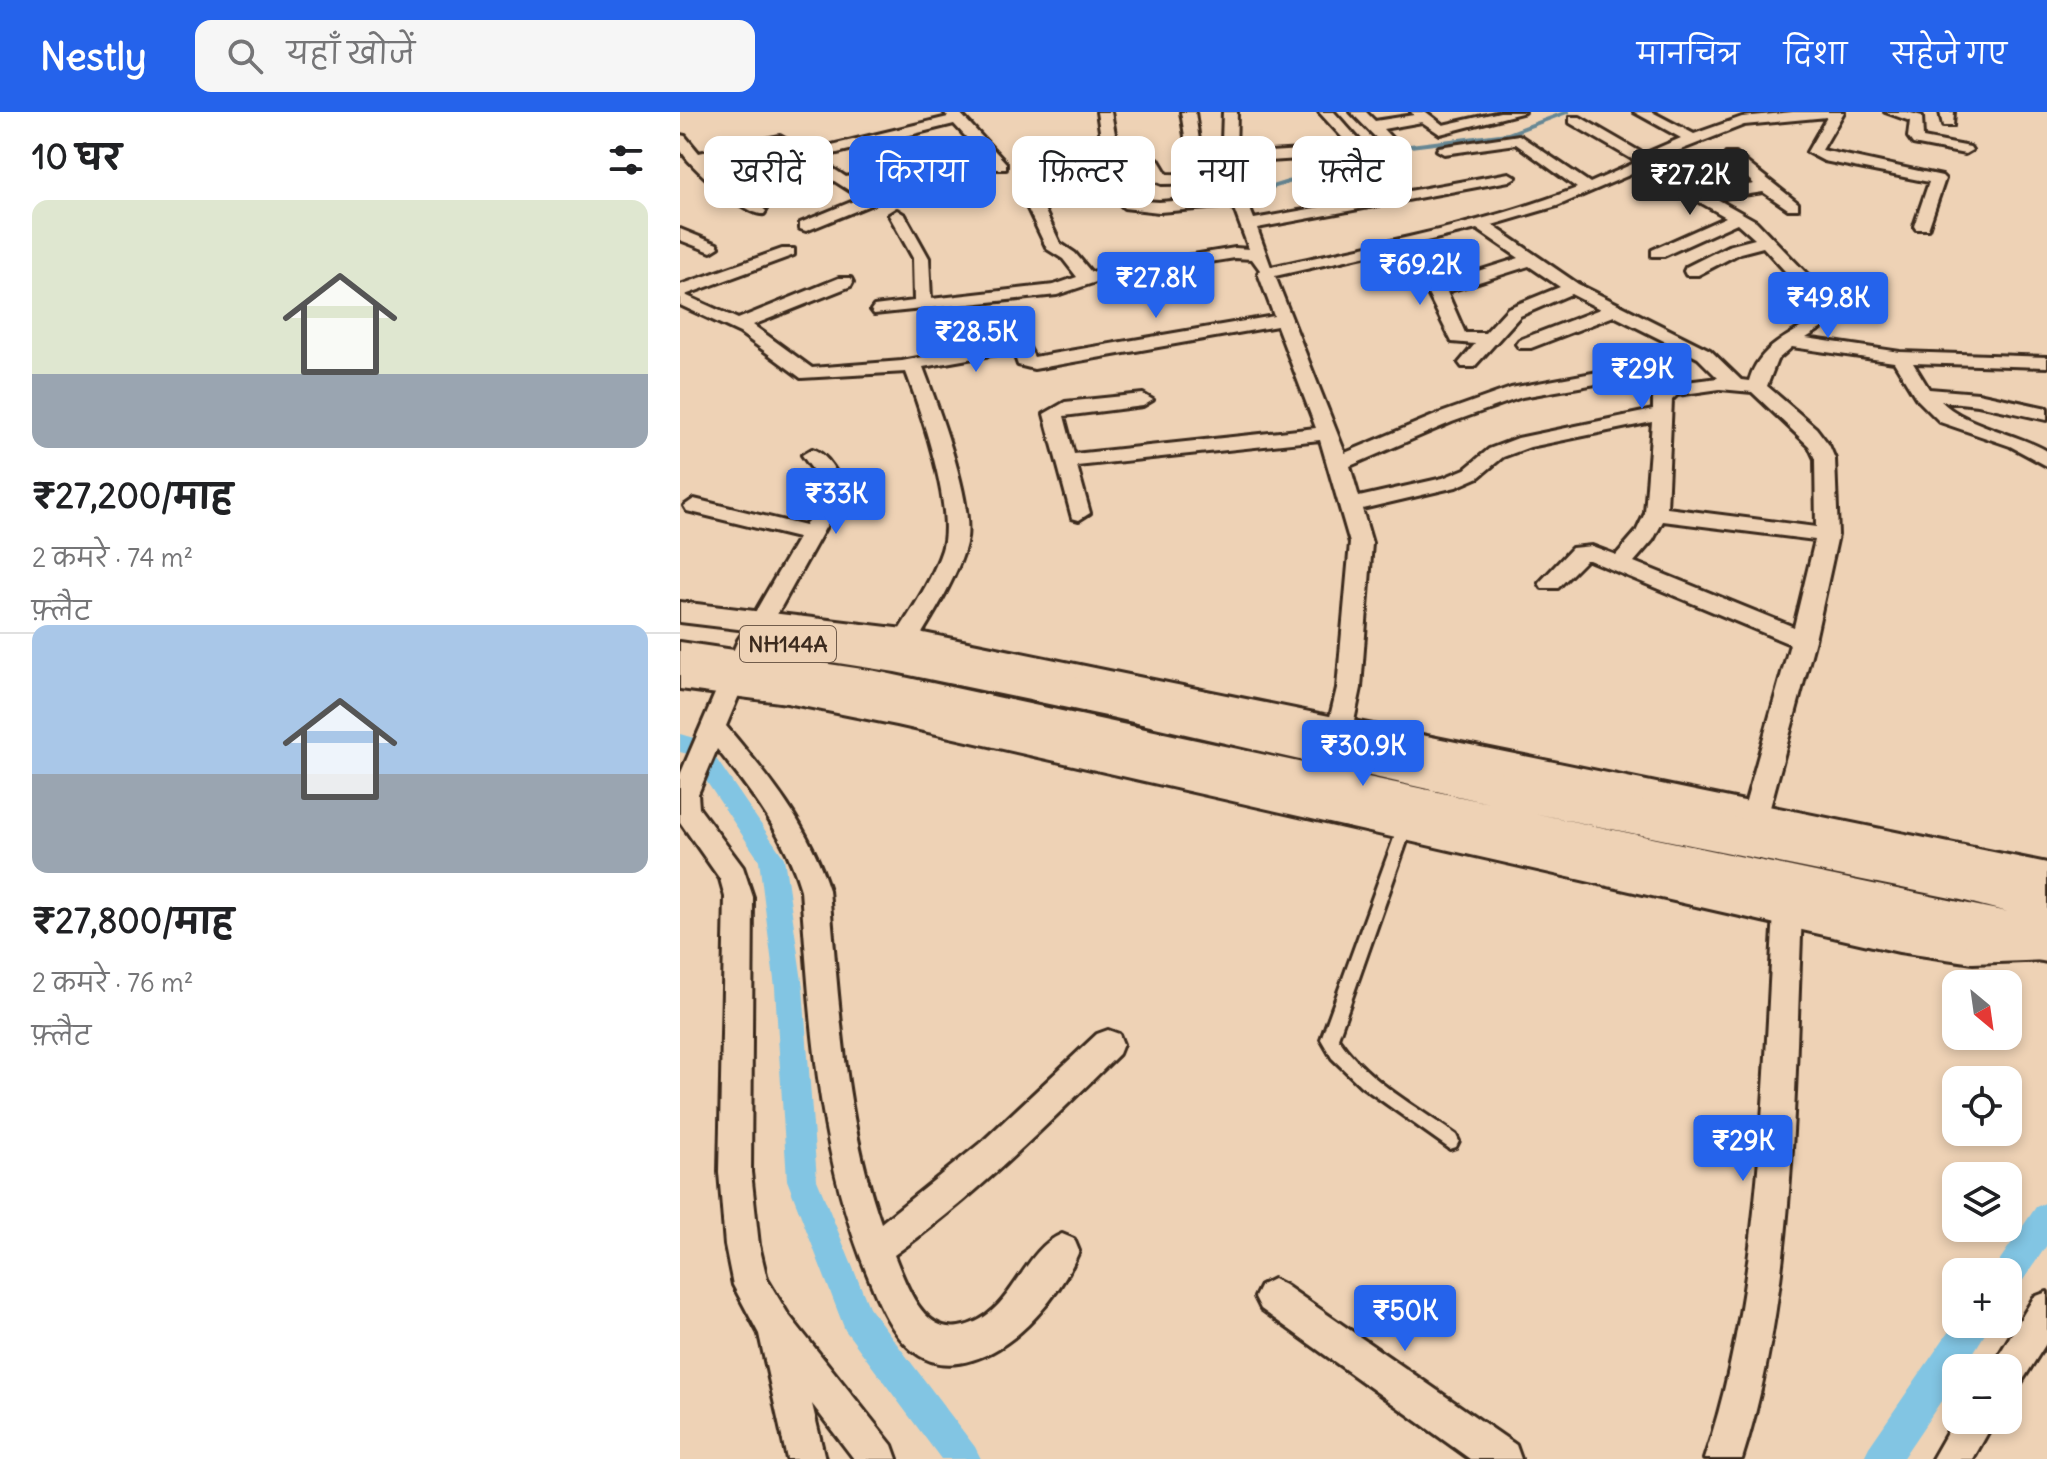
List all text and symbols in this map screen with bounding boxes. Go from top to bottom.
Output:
search box [195,20,755,92]
text: Nestly [40,33,147,80]
icon: search [223,34,267,78]
text: यहाँ खोजें [287,34,415,72]
text: मानचित्र [1637,36,1740,72]
text: दिशा [1784,36,1847,72]
text: सहेजे गए [1891,36,2007,72]
text: 10 घर [32,135,121,178]
chip: खरीदें [704,136,833,208]
chip: किराया [849,136,996,208]
chip: फ़िल्टर [1012,136,1155,208]
chip: नया [1171,136,1276,208]
chip: फ़्लैट [1292,136,1412,208]
icon: filters [604,138,648,182]
pin: ₹27.2K [1625,149,1755,217]
text: ₹27.2K [1650,158,1730,191]
pin: ₹69.2K [1355,239,1485,307]
text: ₹69.2K [1379,248,1461,281]
icon: home [268,252,412,396]
pin: ₹27.8K [1091,252,1221,320]
text: ₹27.8K [1115,261,1197,294]
pin: ₹49.8K [1763,272,1893,340]
text: ₹49.8K [1786,281,1870,314]
pin: ₹28.5K [911,306,1041,374]
text: ₹28.5K [934,315,1018,348]
pin: ₹29K [1595,343,1689,411]
text: ₹29K [1610,352,1674,385]
pin: ₹33K [789,468,883,536]
text: ₹27,200/माह [32,474,233,517]
text: ₹33K [804,477,868,510]
text: 2 कमरे · 74 m² [32,541,193,574]
text: फ़्लैट [32,594,91,627]
road number: NH144A [740,626,836,662]
icon: home [268,677,412,821]
pin: ₹30.9K [1298,720,1428,788]
text: ₹30.9K [1320,729,1406,762]
text: ₹27,800/माह [32,899,234,942]
text: 2 कमरे · 76 m² [32,966,193,999]
north arrow [1942,970,2022,1050]
map controls [1942,970,2022,1434]
text: फ़्लैट [32,1019,91,1052]
button: locate [1942,1066,2022,1146]
pin: ₹29K [1696,1115,1790,1183]
text: ₹29K [1711,1124,1775,1157]
button: layers [1942,1162,2022,1242]
button: + [1942,1258,2022,1338]
pin: ₹50K [1358,1285,1452,1353]
text: ₹50K [1372,1294,1438,1327]
button: − [1942,1354,2022,1434]

